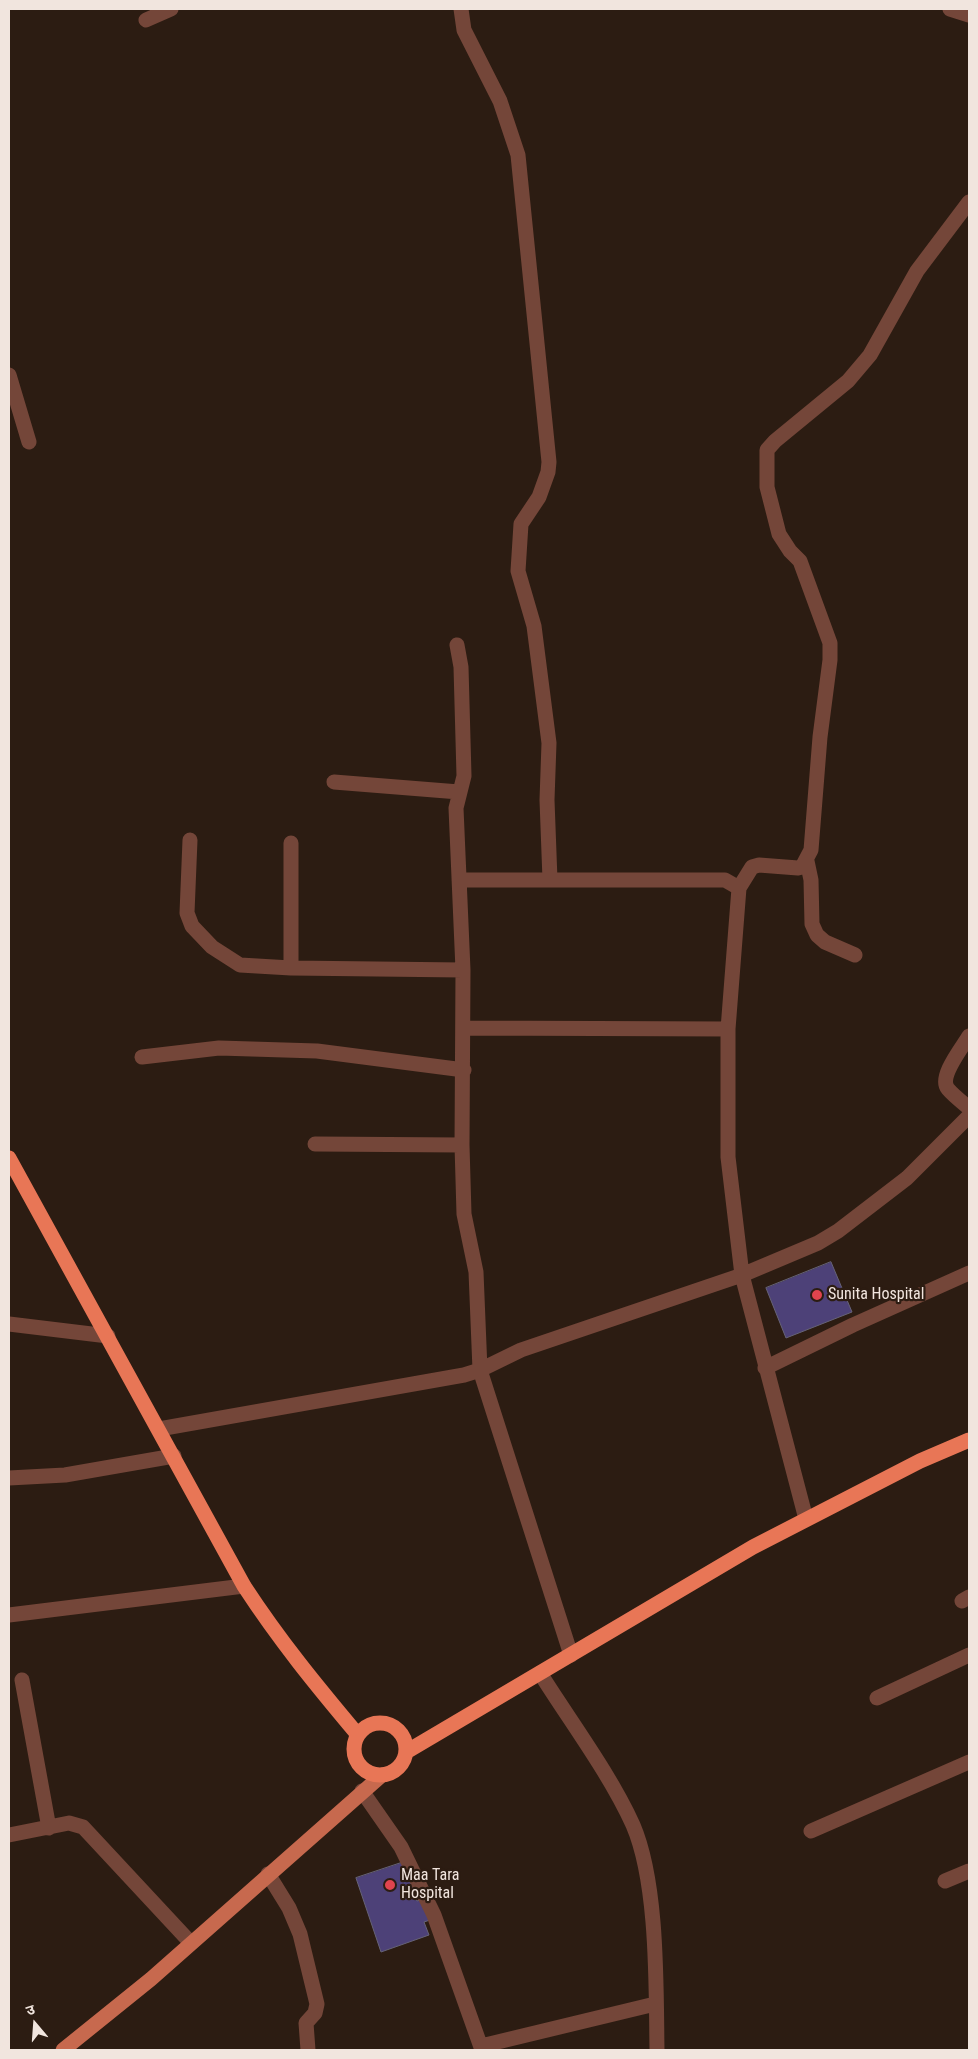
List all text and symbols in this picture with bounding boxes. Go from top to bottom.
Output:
place label: Sunita Hospital [828,1285,924,1305]
marker: Sunita Hospital [810,1288,824,1302]
place label: Maa Tara Hospital [401,1866,459,1904]
marker: Maa Tara Hospital [383,1878,397,1892]
north arrow [10,1999,60,2049]
text: उ [24,2001,37,2019]

